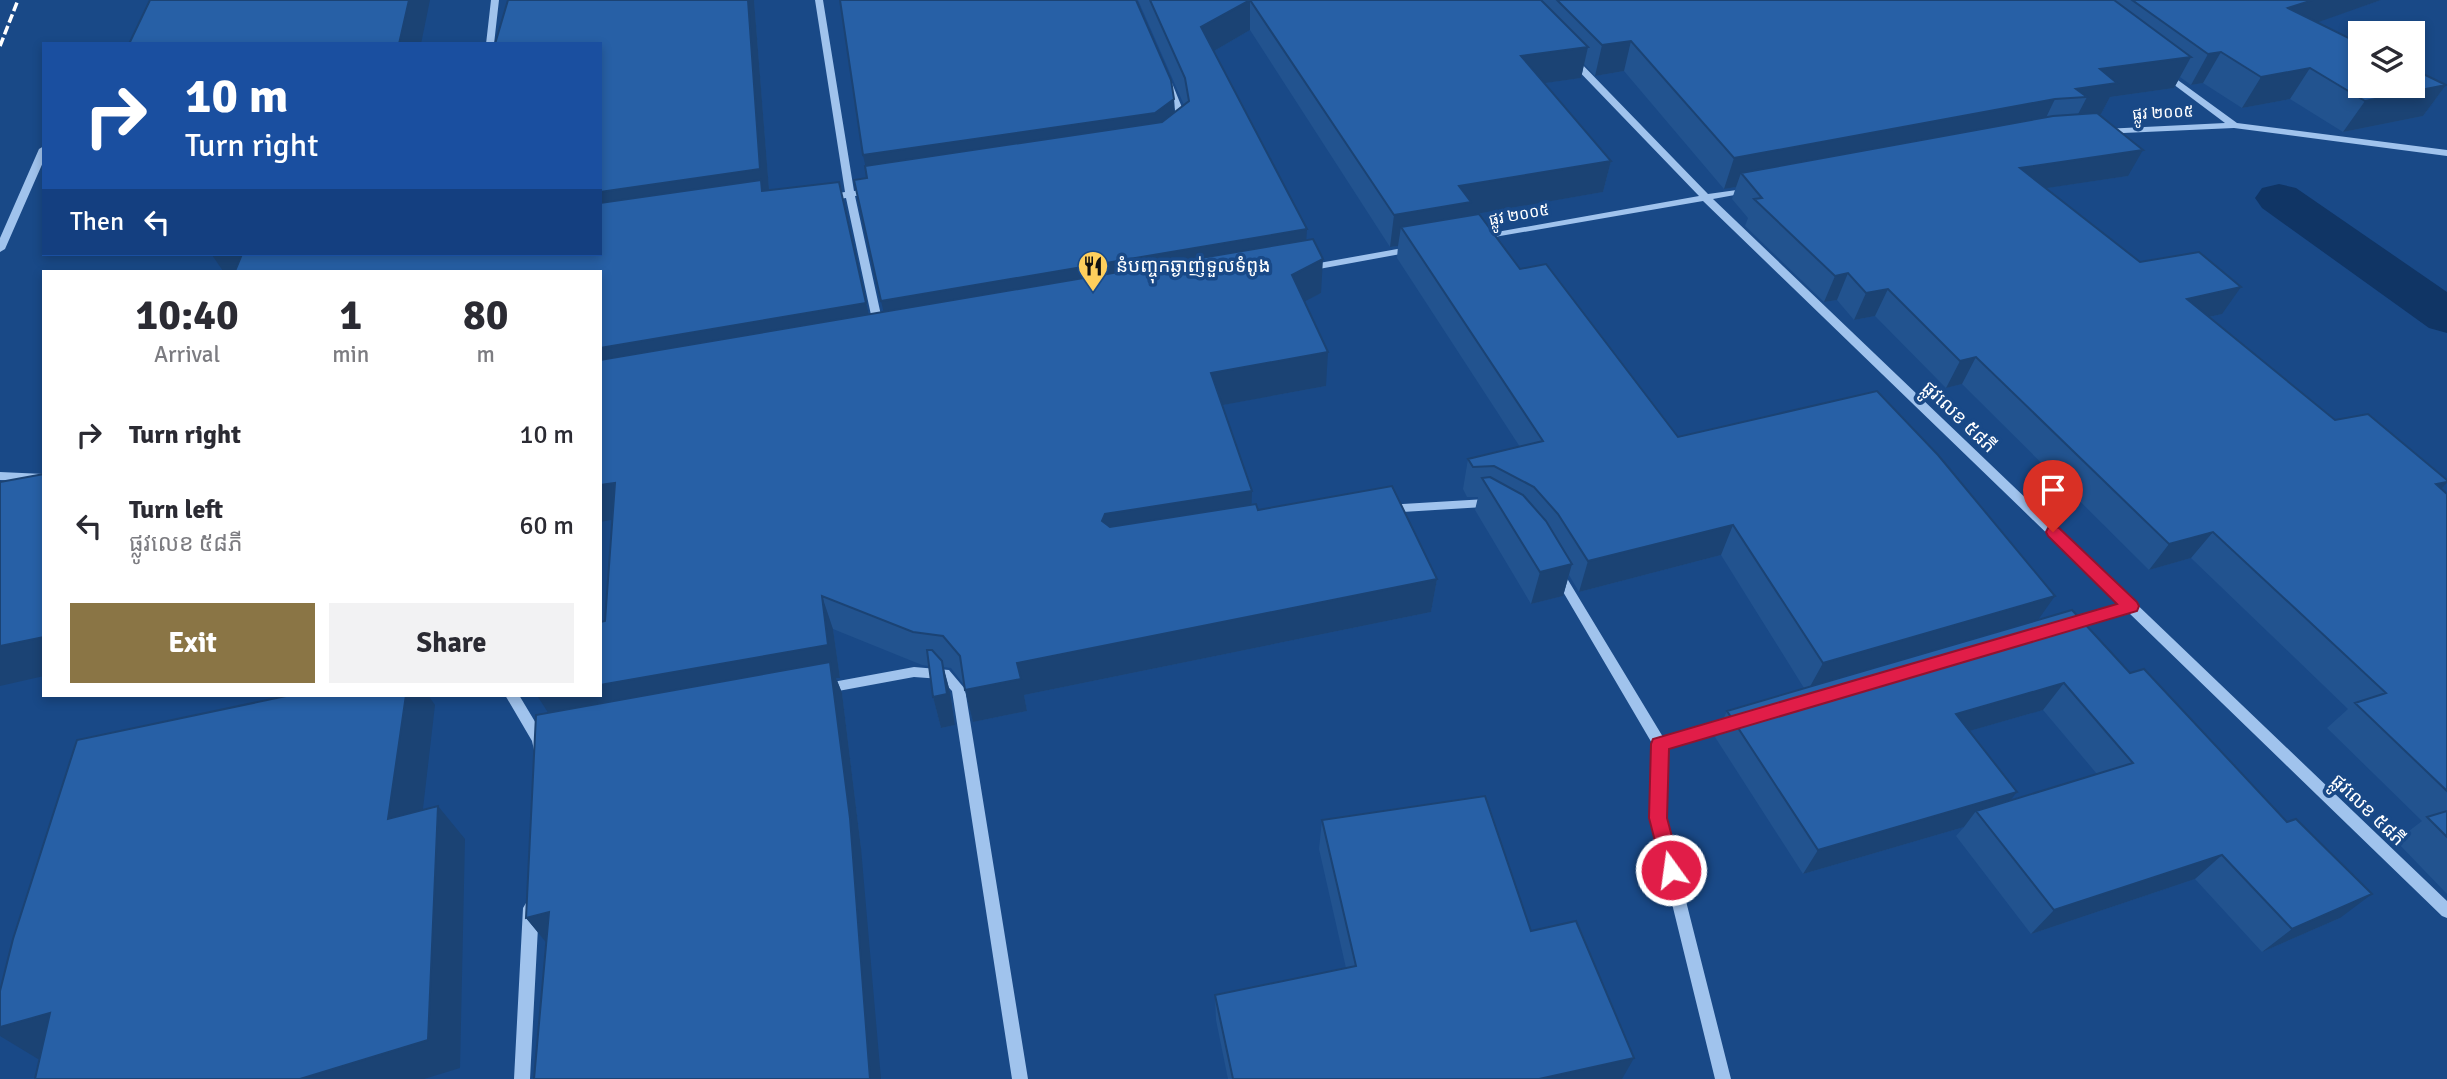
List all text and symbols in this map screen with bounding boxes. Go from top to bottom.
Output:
map controls [2348,21,2425,98]
button: layers [2348,21,2425,98]
text: 10 m [185,66,288,126]
icon: right [70,70,161,161]
street label: ផ្លូវ ២០០៥ [2132,101,2194,128]
text: Turn right [185,126,318,165]
street label: ផ្លូវ ២០០៥ [1487,200,1552,234]
icon: left [138,203,176,241]
text: Then [70,206,124,238]
restaurant icon: នំបញ្ចុកឆ្ងាញ់ទួលទំពូង [1076,249,1110,293]
place label: នំបញ្ចុកឆ្ងាញ់ទួលទំពូង [1116,254,1270,284]
text: 10:40 [136,290,239,341]
text: 1 [340,290,362,341]
text: 80 [463,290,508,341]
text: Arrival [154,340,220,369]
text: min [332,340,369,369]
text: m [477,340,495,369]
street label: ផ្លូវលេខ ៥៨ភី [1914,376,2001,462]
icon: right [70,416,108,454]
text: Turn right [129,419,241,451]
text: 10 m [519,419,574,451]
pin [2023,460,2083,532]
icon: arrive [2034,471,2072,509]
text: Turn left [129,494,223,526]
icon: left [70,507,108,545]
text: 60 m [519,510,574,542]
text: ផ្លូវលេខ ៥៨ភី [129,529,243,558]
button: Exit [70,603,315,683]
button: Share [329,603,574,683]
street label: ផ្លូវលេខ ៥៨ភី [2323,769,2410,855]
position arrow [1634,833,1708,907]

